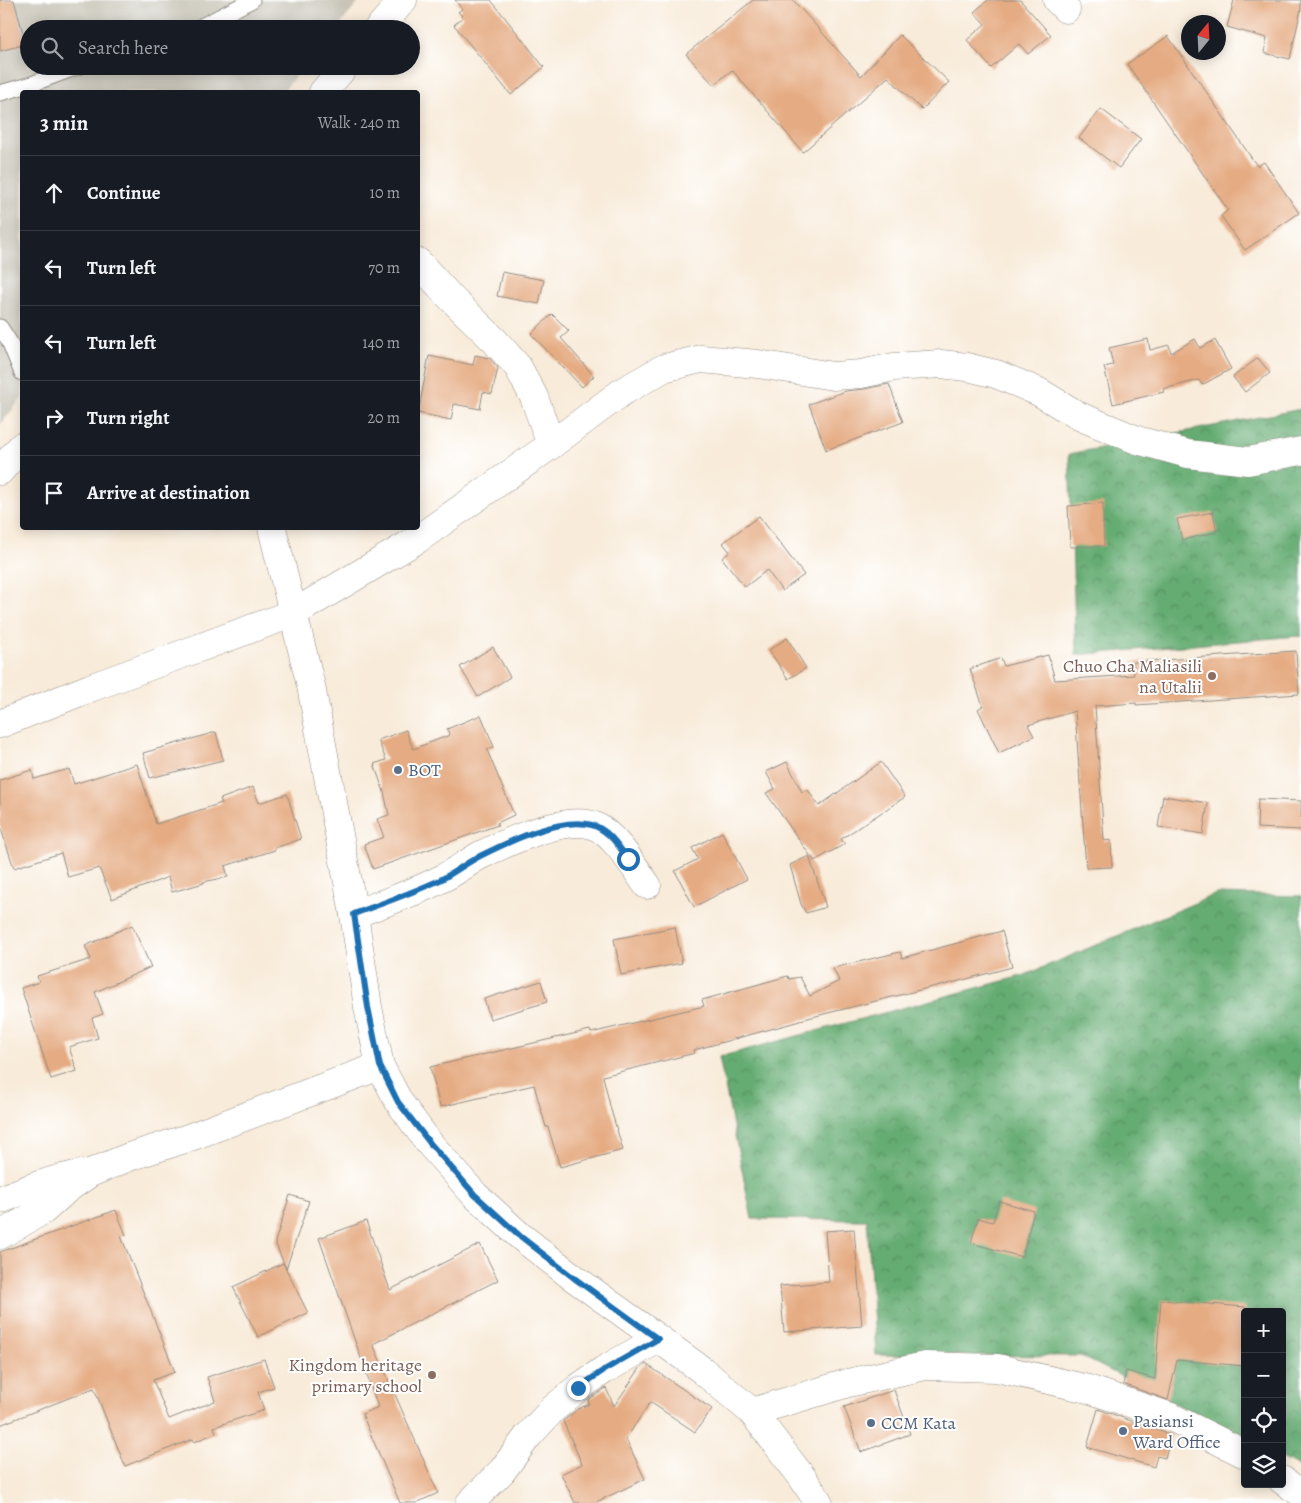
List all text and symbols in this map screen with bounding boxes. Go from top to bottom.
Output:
north arrow [1181,15,1226,60]
search box [20,20,420,75]
icon: search [38,34,66,62]
text: Search here [78,35,168,61]
text: 3 min [40,109,88,137]
text: Walk · 240 m [318,112,400,134]
icon: ahead [40,179,68,207]
text: Continue [87,180,161,206]
text: 10 m [370,182,400,204]
icon: left [40,254,68,282]
text: Turn left [87,255,156,281]
text: 70 m [368,257,400,279]
icon: left [40,329,68,357]
text: Turn left [87,330,156,356]
text: 140 m [362,332,400,354]
icon: right [40,404,68,432]
text: Turn right [87,405,169,431]
text: 20 m [367,407,400,429]
icon: arrive [40,479,68,507]
text: Arrive at destination [87,480,250,506]
place label: Chuo Cha Maliasili na Utalii [1063,654,1202,699]
marker: Chuo Cha Maliasili na Utalii [1206,670,1218,682]
place label: BOT [408,758,441,782]
marker: BOT [392,764,404,776]
route start [617,848,640,871]
map controls [1241,1308,1286,1488]
button: + [1241,1308,1286,1353]
place label: Kingdom heritage primary school [289,1353,423,1398]
button: − [1241,1353,1286,1398]
marker: Kingdom heritage primary school [426,1369,438,1381]
route end [567,1377,590,1400]
button: locate [1241,1398,1286,1443]
place label: Pasiansi Ward Office [1132,1409,1221,1454]
place label: CCM Kata [881,1411,957,1435]
marker: CCM Kata [865,1417,877,1429]
marker: Pasiansi Ward Office [1117,1425,1129,1437]
button: layers [1241,1443,1286,1488]

